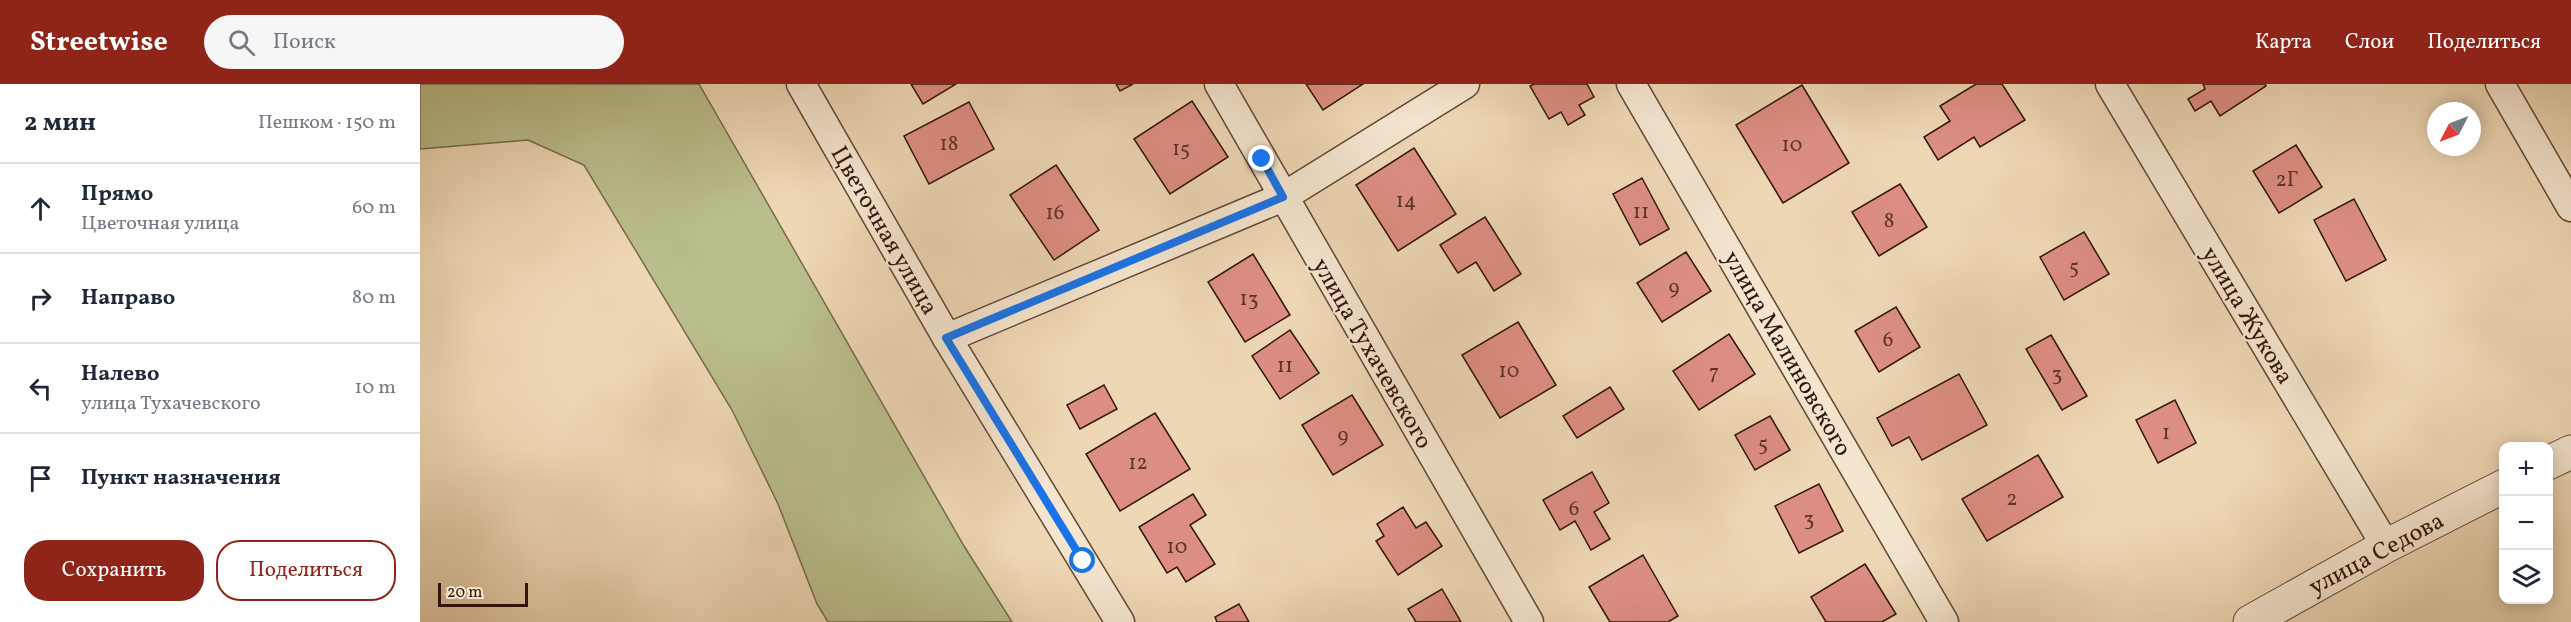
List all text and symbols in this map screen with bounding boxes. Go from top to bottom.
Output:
search box [204,15,624,69]
text: Streetwise [30,23,168,62]
icon: search [225,26,258,59]
text: Поиск [273,27,336,58]
text: Карта [2255,28,2312,57]
text: Слои [2345,28,2394,57]
text: Поделиться [2427,28,2541,57]
north arrow [2427,102,2481,156]
text: 2 мин [24,105,96,141]
text: Пешком · 150 m [258,109,396,137]
house number: 18 [940,130,958,159]
house number: 10 [1782,131,1802,160]
house number: 15 [1172,135,1190,164]
street label: Цветочная улица [821,140,945,322]
route end [1248,145,1274,171]
house number: 2Г [2275,166,2299,195]
text: Прямо [81,179,153,210]
house number: 14 [1396,187,1416,216]
icon: ahead [24,192,57,225]
text: 60 m [352,194,396,222]
house number: 11 [1633,198,1649,227]
house number: 16 [1046,199,1064,228]
house number: 8 [1884,207,1894,236]
text: Цветочная улица [81,210,239,238]
street label: улица Жукова [2192,241,2301,391]
street label: улица Малиновского [1714,245,1859,463]
street label: улица Тухачевского [1303,252,1440,456]
house number: 5 [2069,253,2079,282]
house number: 9 [1669,274,1680,303]
icon: right [24,282,57,315]
text: Направо [81,283,175,314]
text: 80 m [352,284,396,312]
house number: 13 [1240,285,1258,314]
house number: 6 [1883,326,1893,355]
house number: 11 [1277,352,1293,381]
house number: 10 [1499,357,1519,386]
text: Налево [81,359,160,390]
house number: 7 [1709,359,1719,388]
house number: 3 [2052,360,2062,389]
icon: left [24,372,57,405]
text: 10 m [355,374,396,402]
text: улица Тухачевского [81,390,261,418]
house number: 1 [2162,419,2170,448]
house number: 9 [1338,422,1349,451]
house number: 5 [1758,430,1768,459]
map controls [2499,442,2553,604]
button: + [2499,442,2553,496]
house number: 12 [1128,449,1148,478]
icon: arrive [24,462,57,495]
text: Пункт назначения [81,463,281,494]
house number: 2 [2006,485,2018,514]
house number: 6 [1569,495,1579,524]
button: − [2499,496,2553,550]
house number: 3 [1804,505,1814,534]
street label: улица Седова [2303,505,2451,605]
house number: 10 [1167,533,1187,562]
button: Сохранить [24,540,204,601]
button: Поделиться [216,540,396,601]
route start [1069,547,1095,573]
button: layers [2499,550,2553,604]
scale bar [438,580,528,608]
text: 20 m [447,582,482,604]

